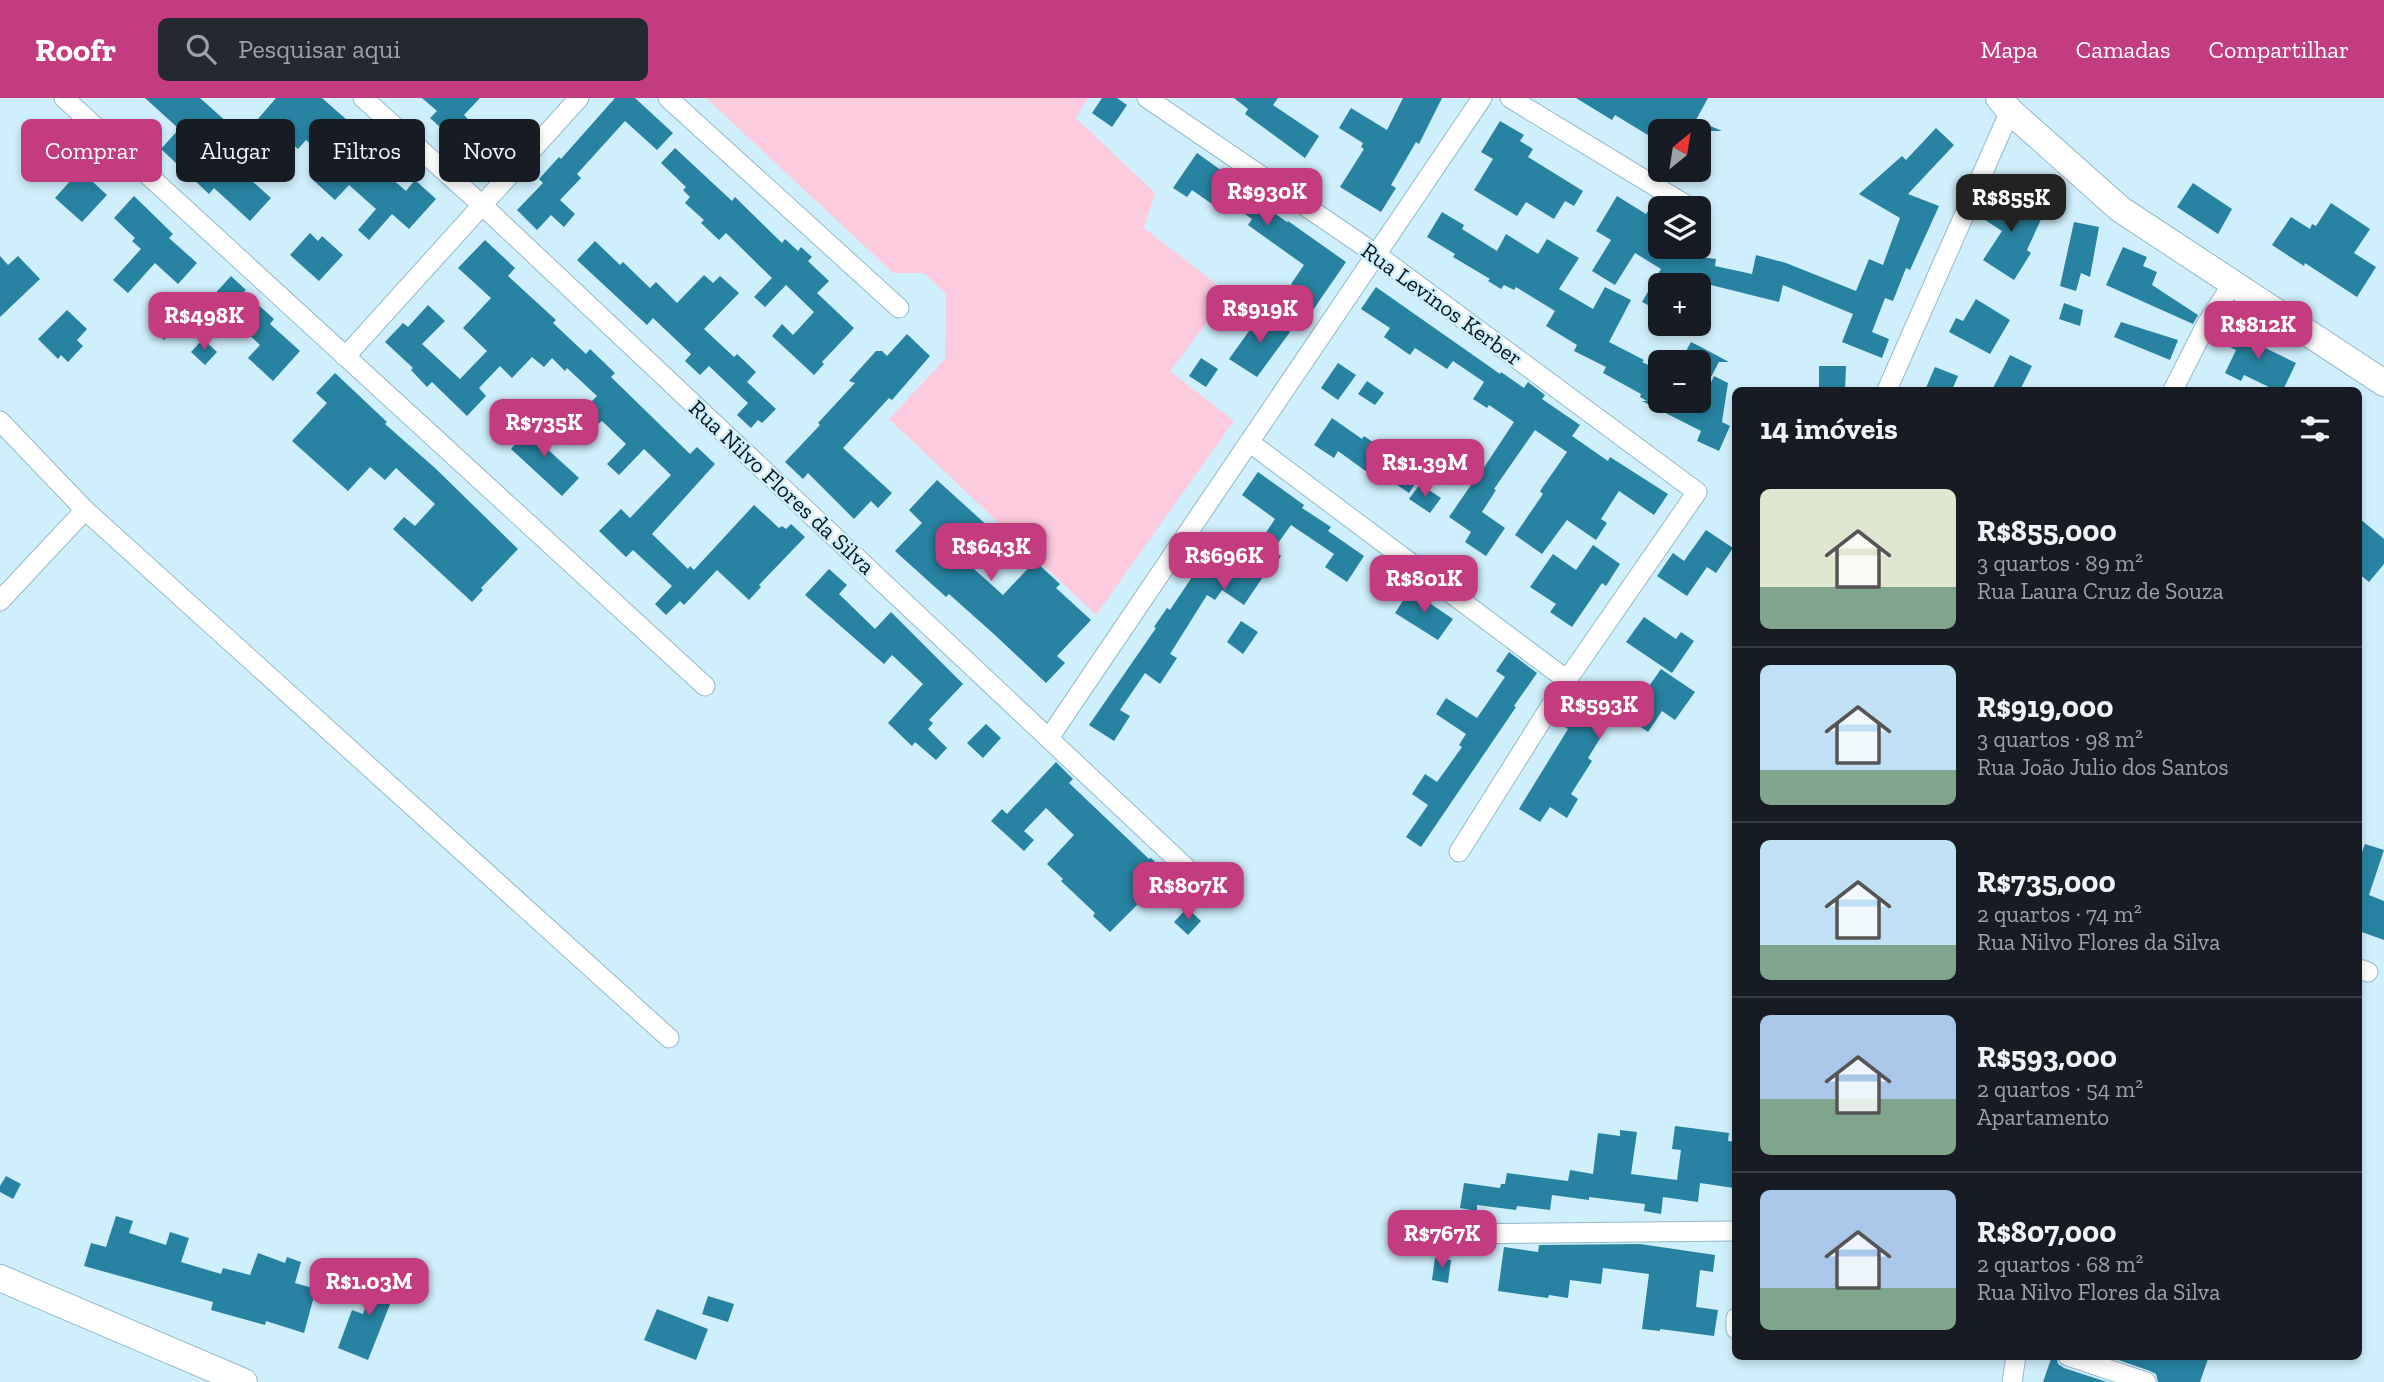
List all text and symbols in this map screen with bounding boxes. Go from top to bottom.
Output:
search box [158,18,648,81]
text: Roofr [35,30,116,69]
icon: search [182,30,220,68]
text: Pesquisar aqui [238,33,401,65]
text: Mapa [1980,35,2038,64]
text: Camadas [2076,35,2170,64]
text: Compartilhar [2208,35,2349,64]
chip: Comprar [21,119,162,182]
chip: Alugar [176,119,295,182]
chip: Filtros [309,119,425,182]
chip: Novo [439,119,540,182]
north arrow [1648,119,1712,182]
map controls [1648,119,1711,413]
pin: R$930K [1210,169,1324,228]
pin: R$855K [1954,174,2068,234]
text: R$930K [1227,177,1307,205]
text: R$855K [1972,183,2050,211]
button: layers [1648,196,1711,259]
street label: Rua Levinos Kerber [1356,236,1528,372]
button: + [1648,273,1711,336]
pin: R$919K [1203,286,1317,345]
pin: R$498K [147,292,261,352]
text: R$919K [1222,294,1298,322]
text: R$498K [164,301,244,329]
pin: R$812K [2201,302,2315,361]
text: R$812K [2220,310,2296,338]
button: − [1648,350,1711,413]
street label: Rua Nilvo Flores da Silva [683,394,881,580]
pin: R$735K [487,400,601,459]
text: R$735K [505,408,583,436]
icon: filters [2296,410,2334,448]
text: 14 imóveis [1760,411,1898,447]
pin: R$1.39M [1360,440,1490,499]
text: R$1.39M [1382,448,1468,476]
text: R$855,000 [1977,513,2117,549]
icon: home [1816,517,1900,601]
pin: R$643K [934,524,1048,583]
text: R$643K [951,532,1031,560]
pin: R$696K [1167,532,1281,592]
text: R$696K [1185,541,1263,569]
text: 3 quartos · 89 m² [1977,549,2143,577]
pin: R$801K [1367,556,1481,615]
text: R$801K [1386,564,1462,592]
text: Rua Laura Cruz de Souza [1977,577,2224,605]
pin: R$593K [1542,682,1656,741]
text: R$919,000 [1977,689,2114,725]
text: R$593K [1560,690,1638,718]
icon: home [1816,693,1900,777]
text: 3 quartos · 98 m² [1977,725,2143,753]
text: Rua João Julio dos Santos [1977,753,2229,781]
pin: R$807K [1131,862,1245,922]
text: R$735,000 [1977,864,2116,900]
icon: home [1816,868,1900,952]
text: R$807K [1149,871,1227,899]
text: 2 quartos · 74 m² [1977,900,2142,928]
text: Rua Nilvo Flores da Silva [1977,928,2220,956]
text: R$593,000 [1977,1039,2117,1075]
icon: home [1816,1043,1900,1127]
text: 2 quartos · 54 m² [1977,1075,2143,1103]
text: Apartamento [1977,1103,2109,1131]
pin: R$767K [1385,1210,1499,1270]
text: R$807,000 [1977,1214,2117,1250]
icon: home [1816,1218,1900,1302]
text: R$767K [1404,1219,1480,1247]
text: 2 quartos · 68 m² [1977,1250,2144,1278]
pin: R$1.03M [304,1258,434,1318]
text: R$1.03M [326,1267,412,1295]
text: Rua Nilvo Flores da Silva [1977,1278,2220,1306]

